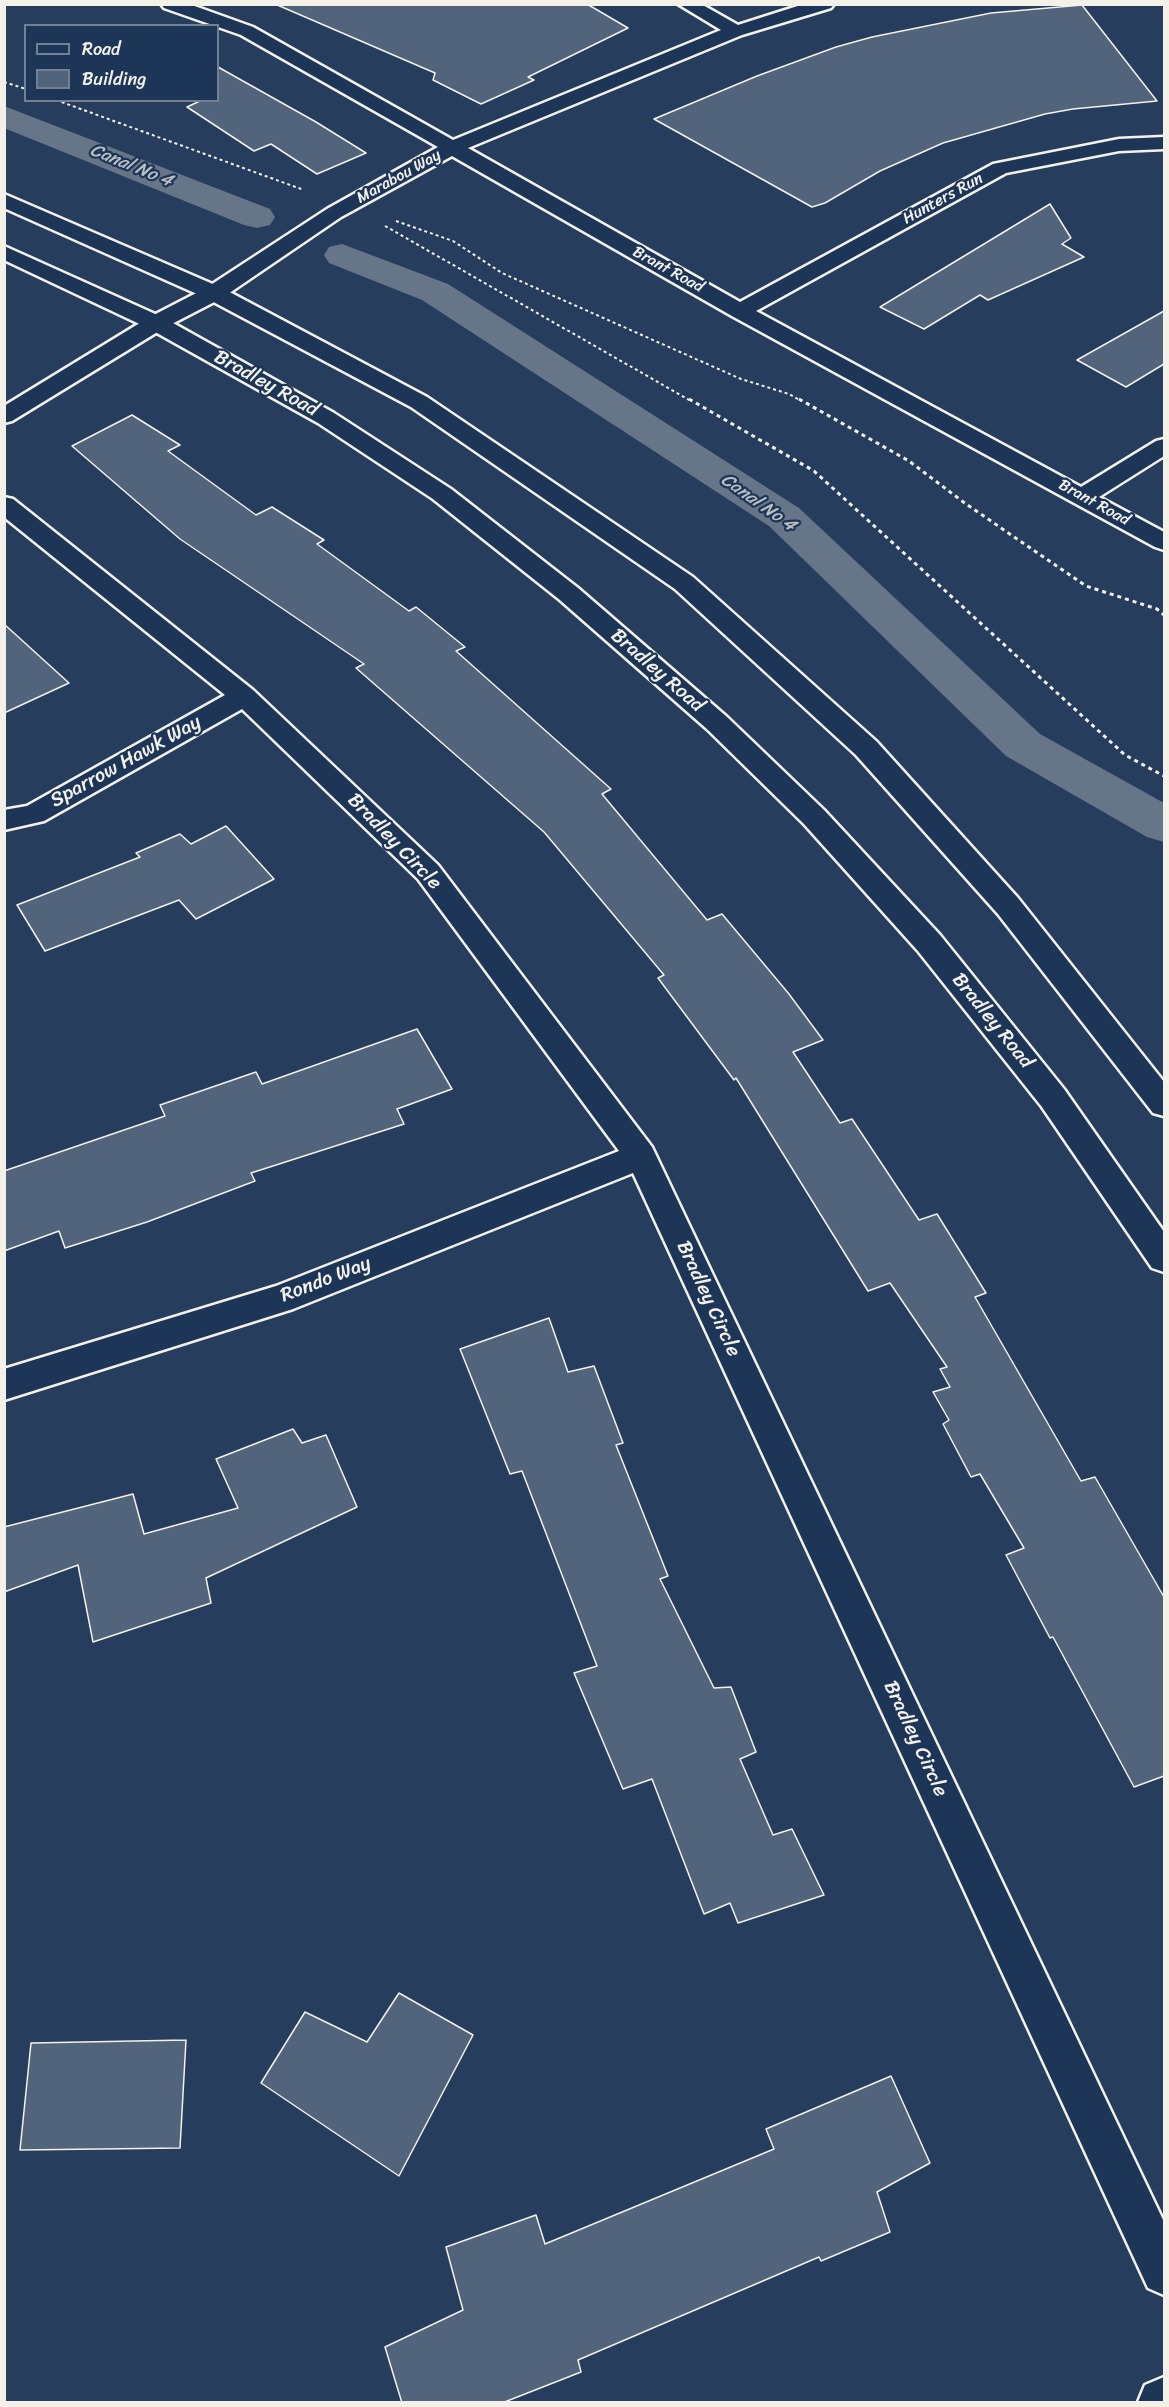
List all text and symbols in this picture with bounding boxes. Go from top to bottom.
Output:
legend [24,24,219,102]
text: Road [82,33,121,65]
text: Building [82,63,146,95]
water label: Canal No 4 [87,140,175,192]
street label: Marabou Way [353,146,445,208]
street label: Hunters Run [900,169,986,229]
street label: Brant Road [629,243,707,297]
street label: Bradley Road [210,345,322,423]
water label: Canal No 4 [716,469,800,537]
street label: Brant Road [1055,476,1133,530]
street label: Bradley Road [605,624,709,718]
street label: Sparrow Hawk Way [47,711,205,813]
street label: Bradley Circle [342,789,446,895]
street label: Bradley Road [946,968,1038,1074]
street label: Bradley Circle [671,1237,745,1361]
street label: Rondo Way [277,1252,375,1308]
street label: Bradley Circle [878,1677,952,1801]

